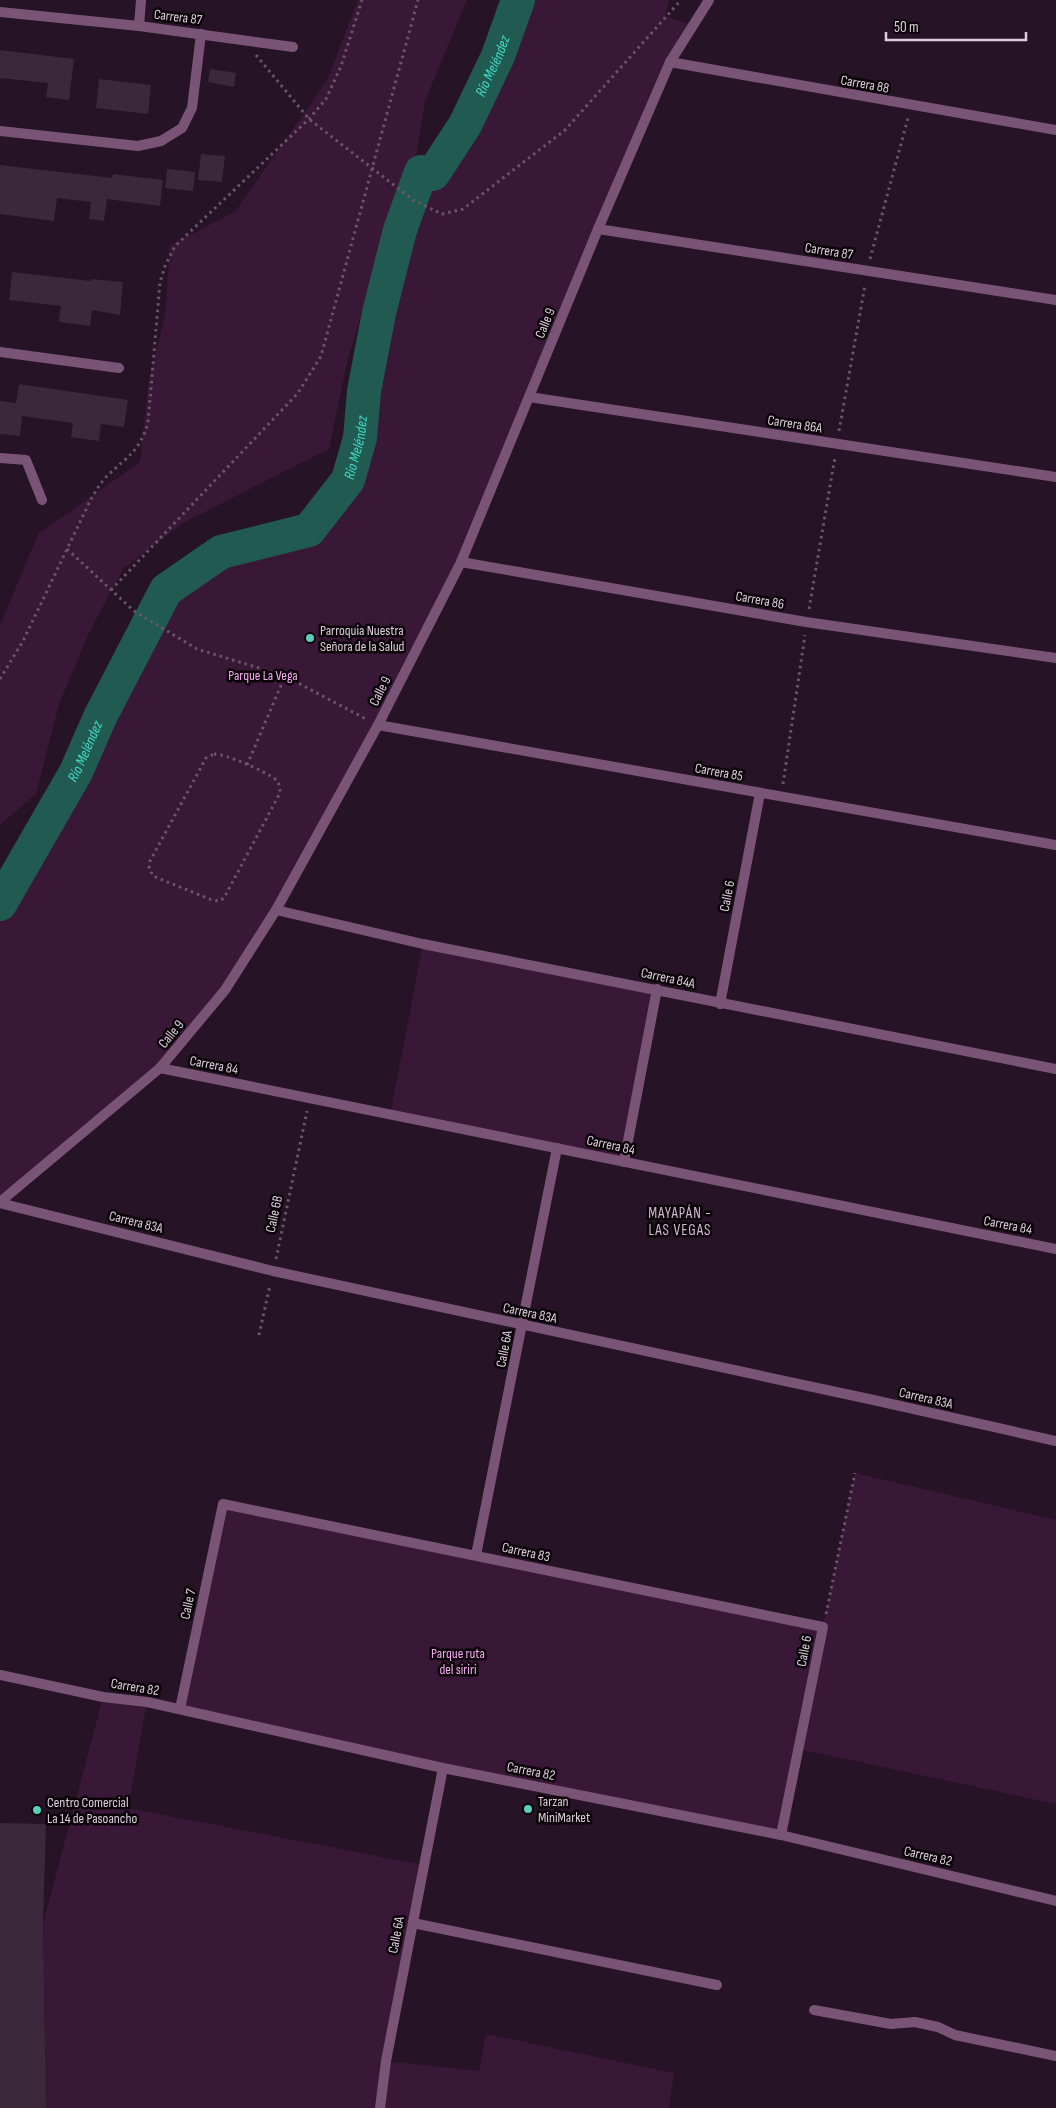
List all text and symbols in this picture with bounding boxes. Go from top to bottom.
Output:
street label: Carrera 87 [153,6,203,28]
scale bar [886,10,1026,42]
text: 50 m [894,18,919,37]
water label: Río Meléndez [471,32,514,99]
street label: Carrera 88 [839,71,891,97]
street label: Carrera 87 [804,239,855,263]
street label: Calle 9 [531,305,559,341]
street label: Carrera 86A [766,411,825,437]
water label: Río Meléndez [339,414,371,481]
street label: Carrera 86 [734,587,786,613]
place label: Parroquia Nuestra Señora de la Salud [320,622,405,655]
marker: Parroquia Nuestra Señora de la Salud [304,632,316,644]
park label: Parque La Vega [228,667,298,684]
street label: Calle 9 [365,673,395,709]
water label: Río Meléndez [63,717,107,785]
street label: Carrera 85 [694,759,745,785]
street label: Calle 6 [716,879,738,913]
street label: Carrera 84A [639,964,698,992]
street label: Calle 9 [155,1017,187,1051]
street label: Carrera 84 [188,1052,240,1078]
street label: Carrera 84 [585,1132,637,1158]
street label: Calle 6B [262,1194,286,1234]
district label: MAYAPÁN - LAS VEGAS [648,1204,712,1240]
street label: Carrera 83A [107,1207,166,1237]
street label: Carrera 84 [982,1212,1034,1238]
street label: Carrera 83A [501,1299,560,1327]
street label: Calle 6A [492,1328,516,1369]
street label: Carrera 83A [897,1384,956,1413]
street label: Carrera 83 [500,1539,552,1565]
street label: Calle 7 [177,1587,200,1621]
street label: Calle 6 [793,1634,815,1668]
park label: Parque ruta del siriri [431,1645,485,1678]
street label: Carrera 82 [110,1675,161,1699]
street label: Carrera 82 [505,1758,557,1784]
place label: Tarzan MiniMarket [538,1793,590,1826]
place label: Centro Comercial La 14 de Pasoancho [47,1794,137,1827]
marker: Tarzan MiniMarket [522,1803,534,1815]
marker: Centro Comercial La 14 de Pasoancho [31,1804,43,1816]
street label: Carrera 82 [902,1842,954,1870]
street label: Calle 6A [384,1914,408,1955]

